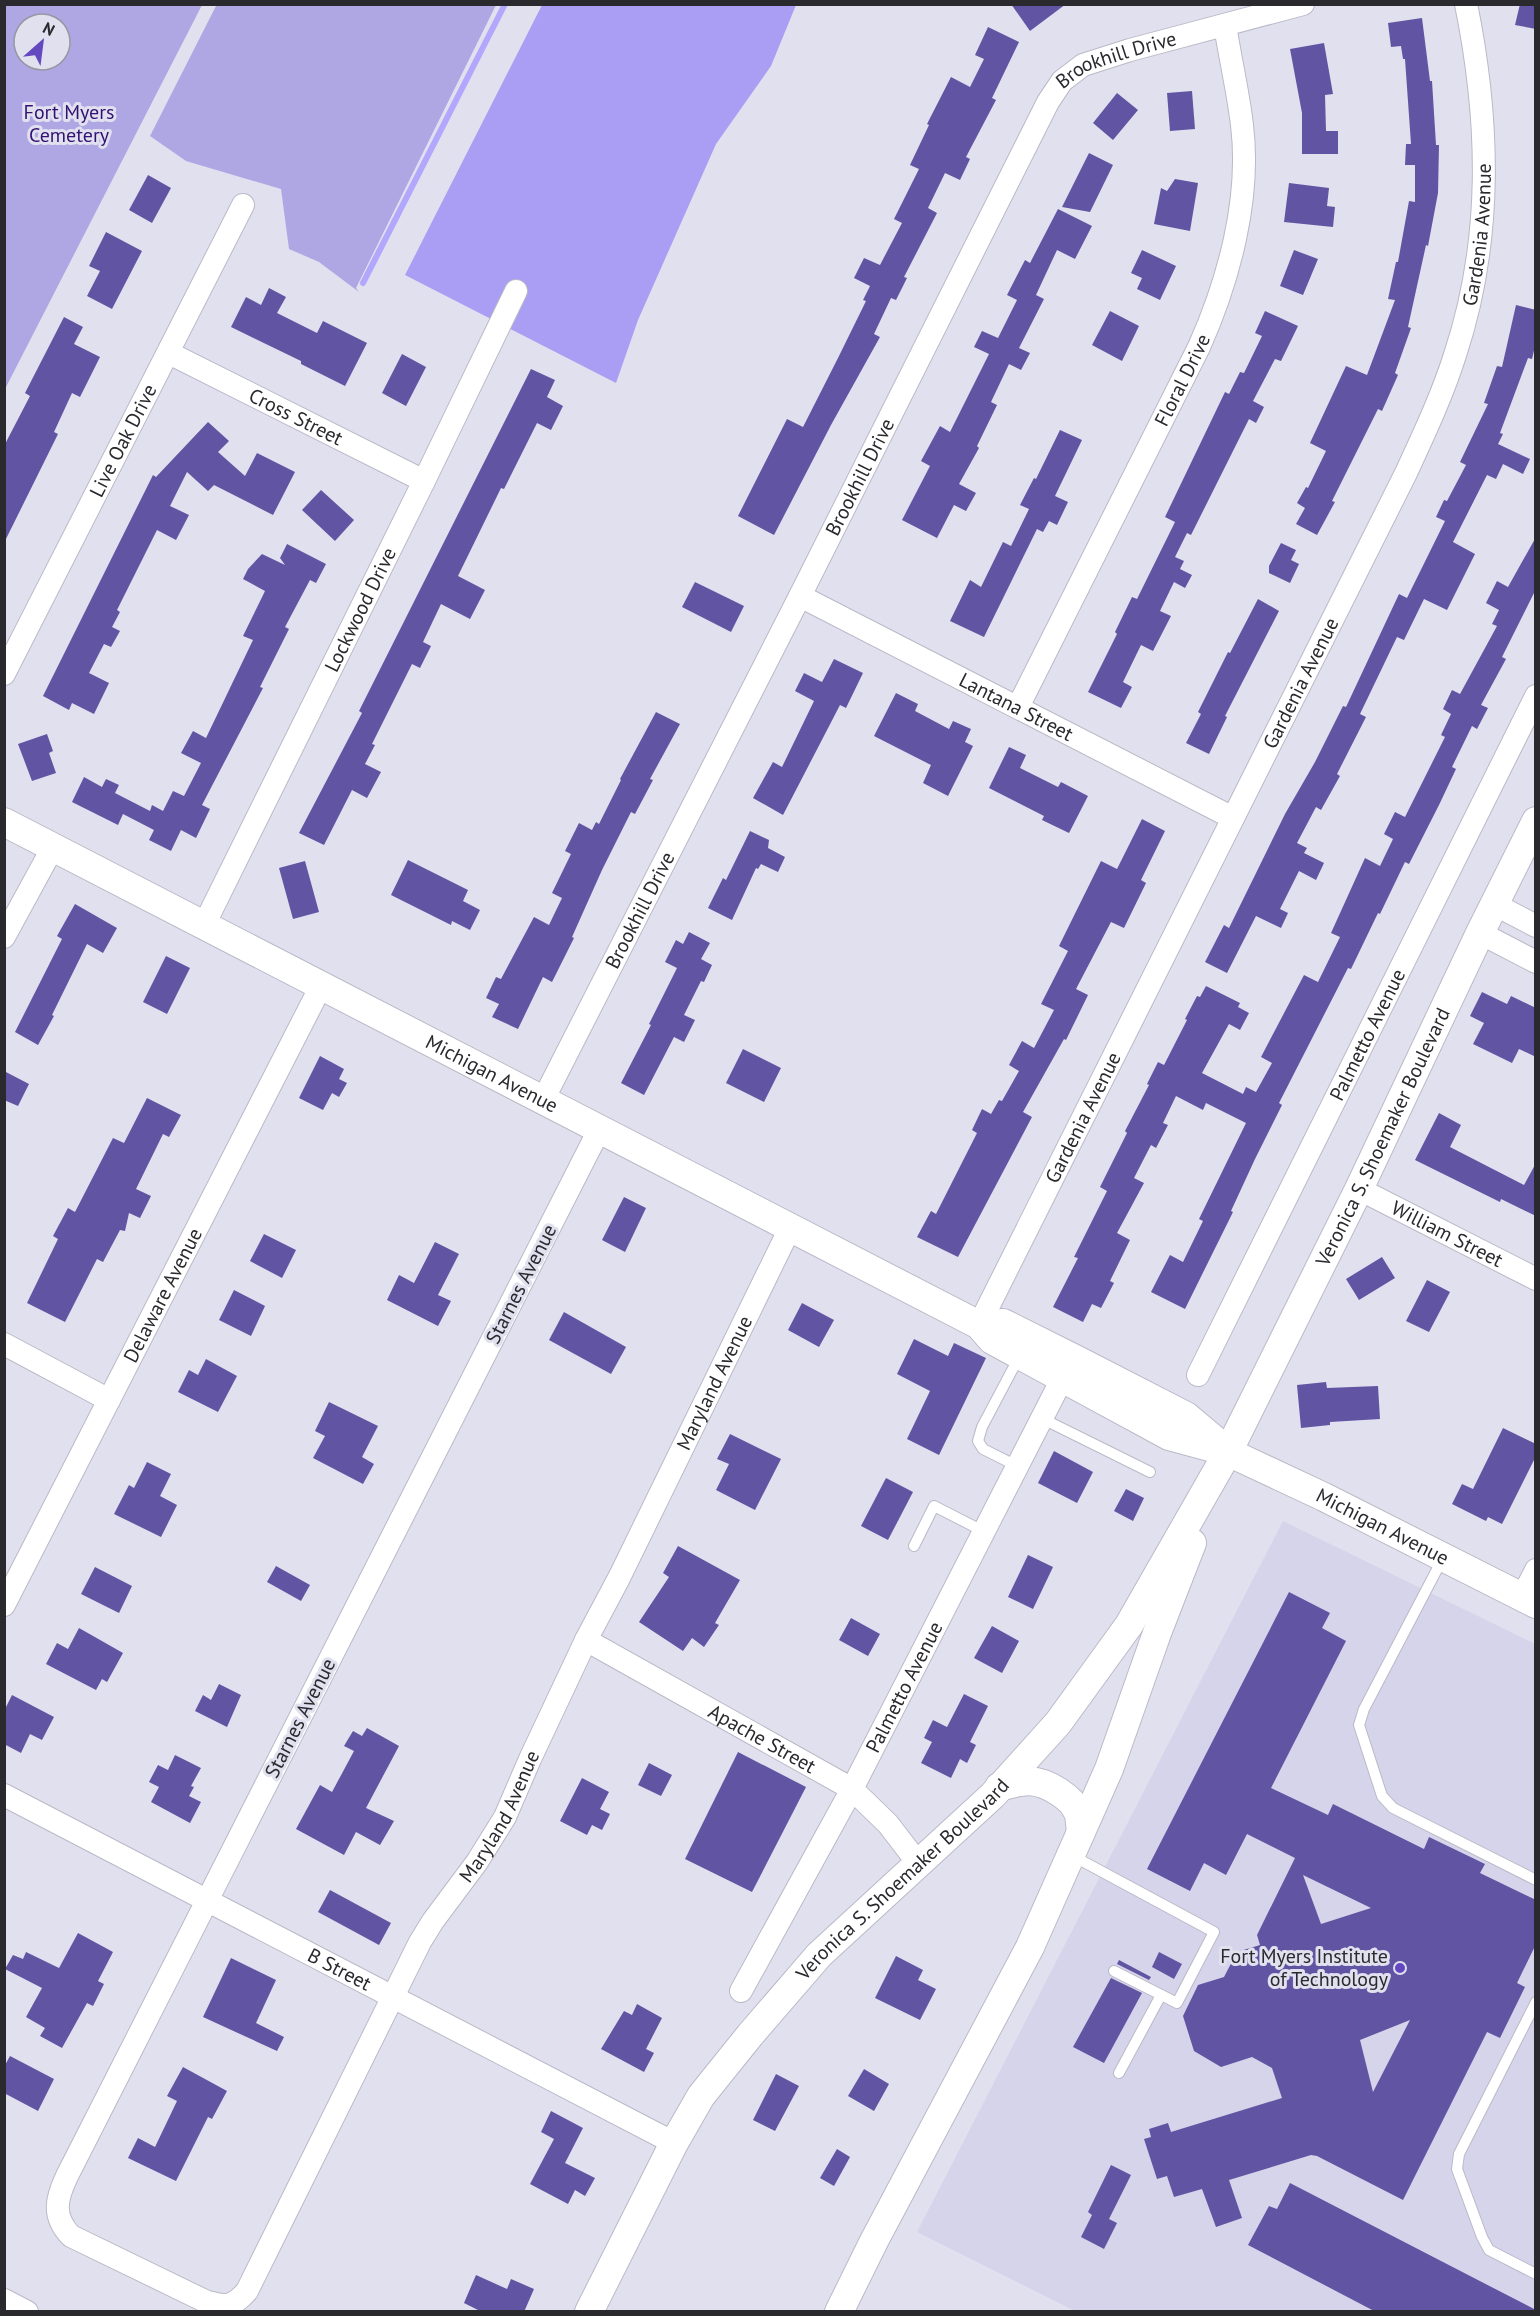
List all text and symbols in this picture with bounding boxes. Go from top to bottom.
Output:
north arrow [12,12,72,72]
text: N [40,17,58,40]
street label: Brookhill Drive [1050,25,1179,94]
park label: Fort Myers Cemetery [24,99,114,148]
street label: Gardenia Avenue [1456,163,1497,308]
street label: Floral Drive [1148,330,1216,430]
street label: Live Oak Drive [83,380,163,501]
street label: Cross Street [245,382,347,451]
street label: Brookhill Drive [820,414,900,540]
street label: Lockwood Drive [319,543,402,676]
street label: Gardenia Avenue [1257,613,1344,753]
street label: Lantana Street [955,667,1078,747]
street label: Brookhill Drive [599,847,680,973]
street label: Palmetto Avenue [1324,965,1411,1105]
street label: Veronica S. Shoemaker Boulevard [1309,1004,1456,1271]
street label: Michigan Avenue [421,1029,562,1119]
street label: Gardenia Avenue [1039,1048,1127,1188]
street label: William Street [1387,1195,1508,1273]
street label: Starnes Avenue [480,1220,562,1348]
street label: Delaware Avenue [117,1224,208,1367]
street label: Maryland Avenue [670,1311,758,1454]
street label: Michigan Avenue [1312,1482,1453,1571]
street label: Palmetto Avenue [860,1617,949,1757]
street label: Starnes Avenue [259,1654,341,1782]
street label: Apache Street [704,1698,821,1779]
street label: Maryland Avenue [453,1746,545,1888]
street label: Veronica S. Shoemaker Boulevard [790,1773,1015,1986]
street label: B Street [303,1942,376,1997]
place label: Fort Myers Institute of Technology [1220,1943,1389,1992]
marker: Fort Myers Institute of Technology [1393,1961,1407,1975]

